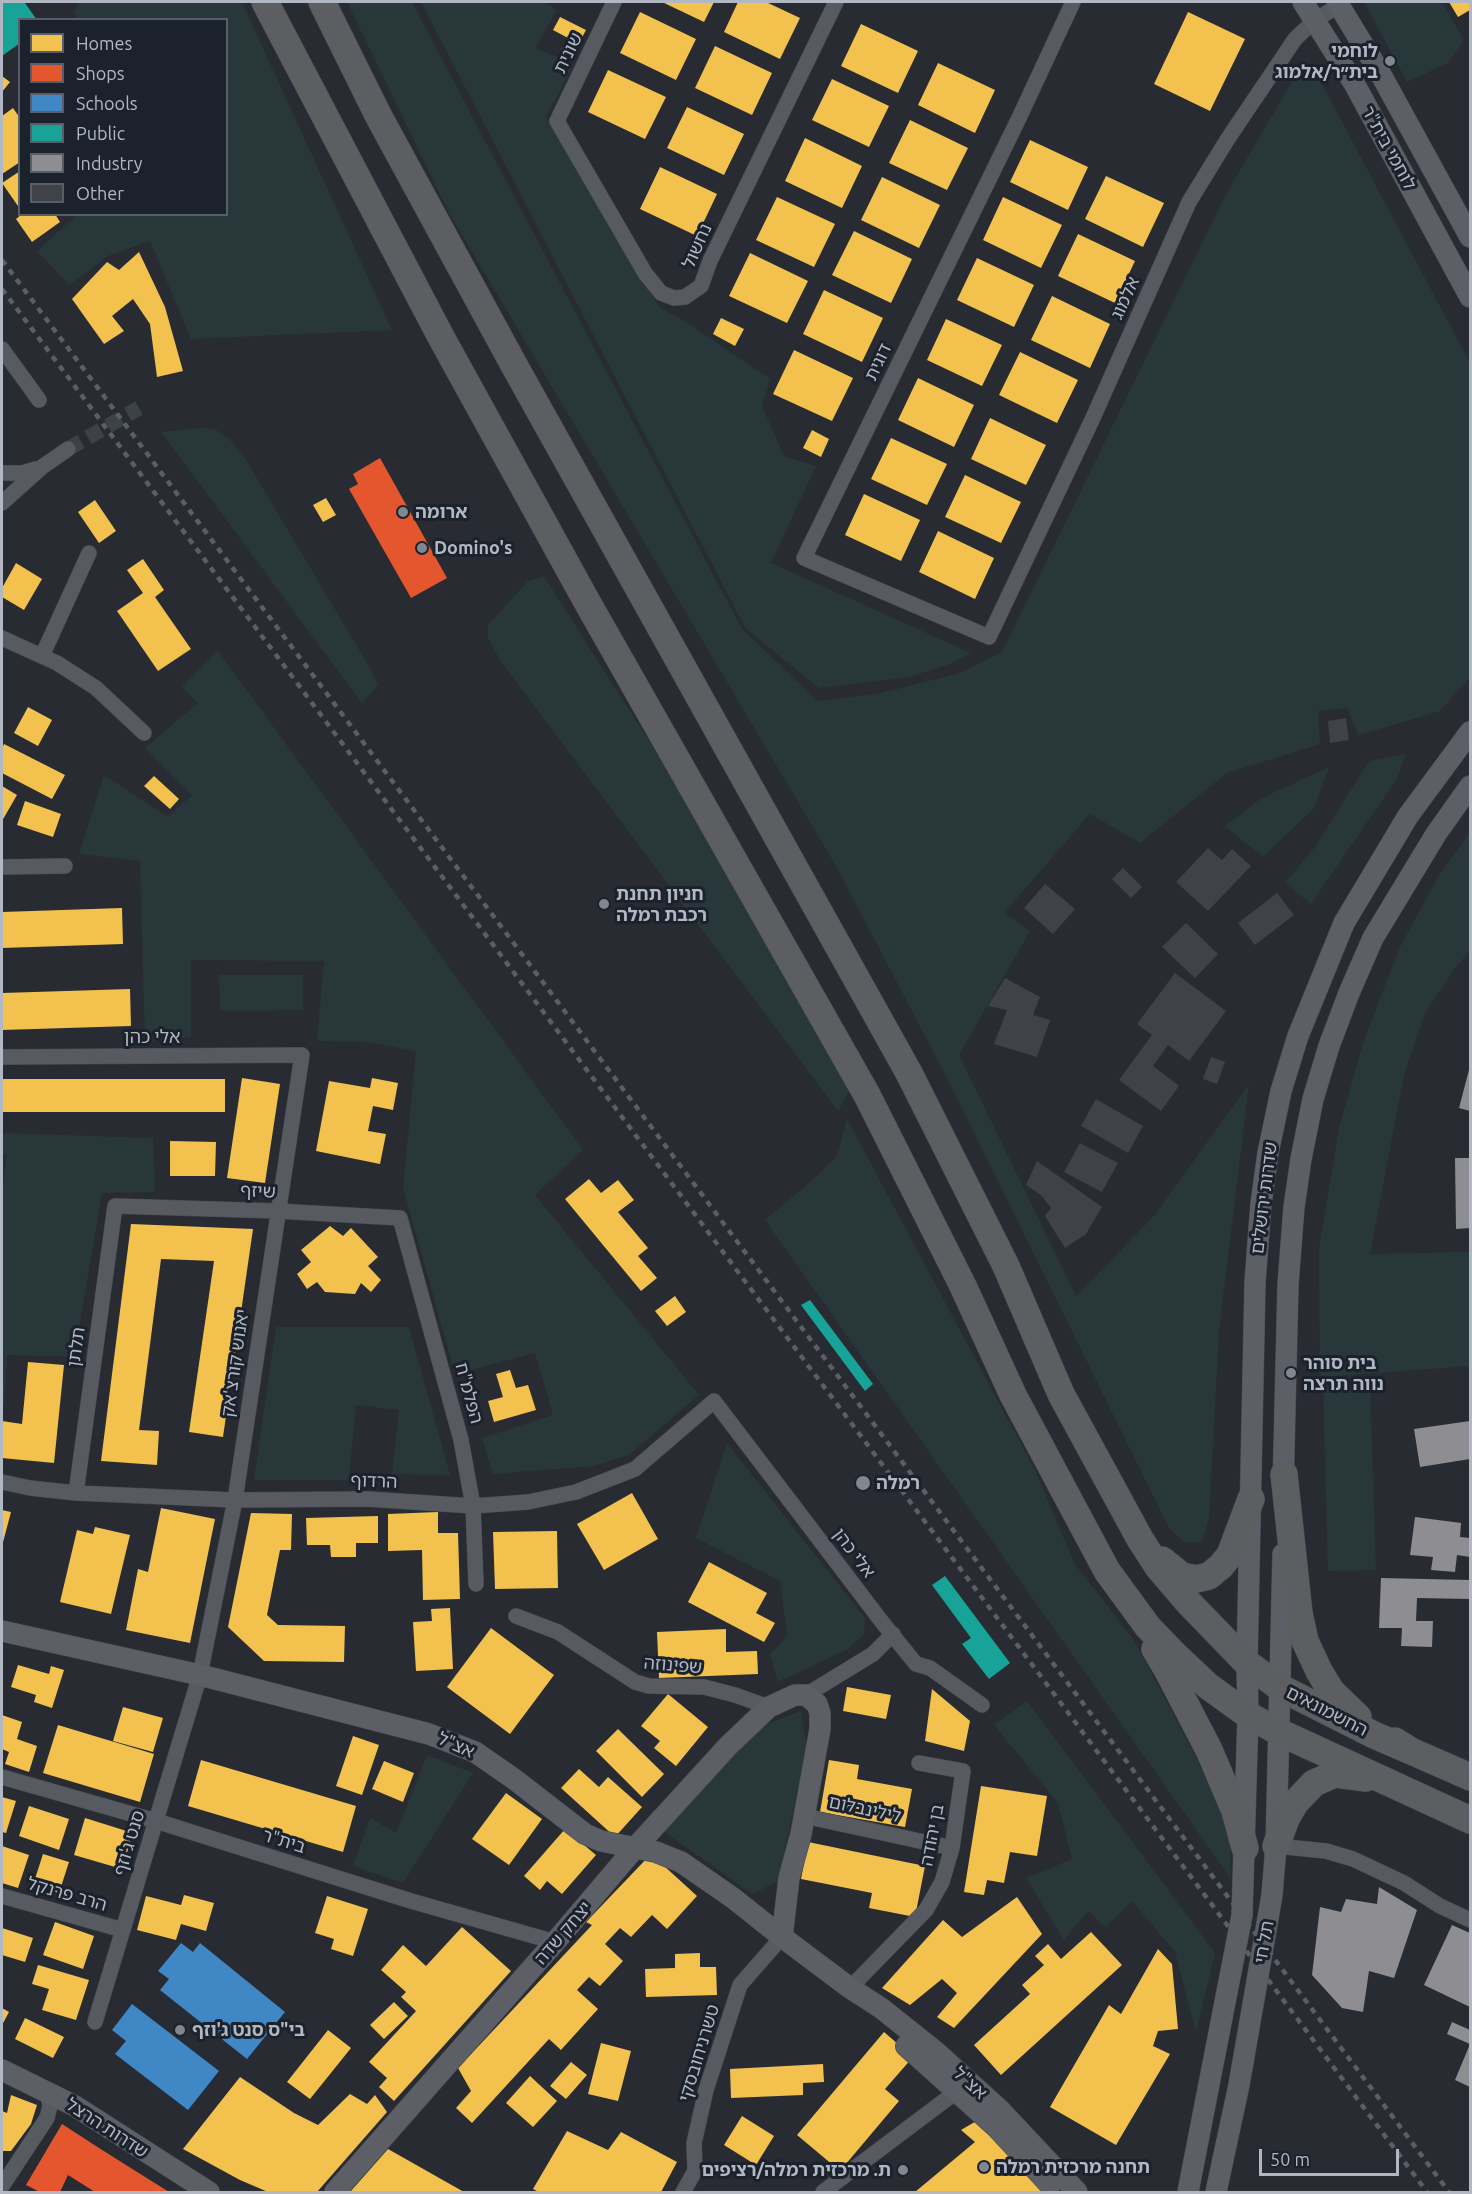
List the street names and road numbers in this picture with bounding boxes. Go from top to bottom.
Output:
street label: שונית [549,29,587,77]
street label: לוחמי בית"ר [1357,102,1421,194]
street label: נחשול [678,220,716,272]
street label: אלמוג [1106,273,1144,323]
street label: דוגית [860,340,896,384]
street label: אלי כהן [124,1026,180,1048]
street label: שדרות ירושלים [1246,1141,1282,1255]
street label: שיזף [240,1180,276,1202]
street label: יאנוש קורצ'אק [217,1308,253,1418]
street label: תלתן [63,1326,89,1368]
street label: הפלמ"ח [450,1360,488,1426]
street label: הרדוף [350,1469,398,1493]
street label: אלי כהן [828,1524,880,1582]
street label: שפינוזה [643,1652,703,1678]
street label: החשמונאים [1283,1681,1371,1741]
street label: אצ"ל [434,1727,478,1763]
street label: לילינבלום [827,1791,903,1827]
street label: בן יהודה [915,1802,949,1868]
street label: סנט ג'וזף [109,1808,149,1878]
street label: בית"ר [260,1824,308,1858]
street label: הרב פרנקל [25,1872,109,1916]
street label: יצחק שדה [530,1897,596,1969]
street label: תל חי [1250,1919,1278,1965]
street label: טשרניחובסקי [674,2002,724,2104]
street label: אצ"ל [949,2062,991,2104]
street label: שדרות הרצל [62,2093,152,2163]

